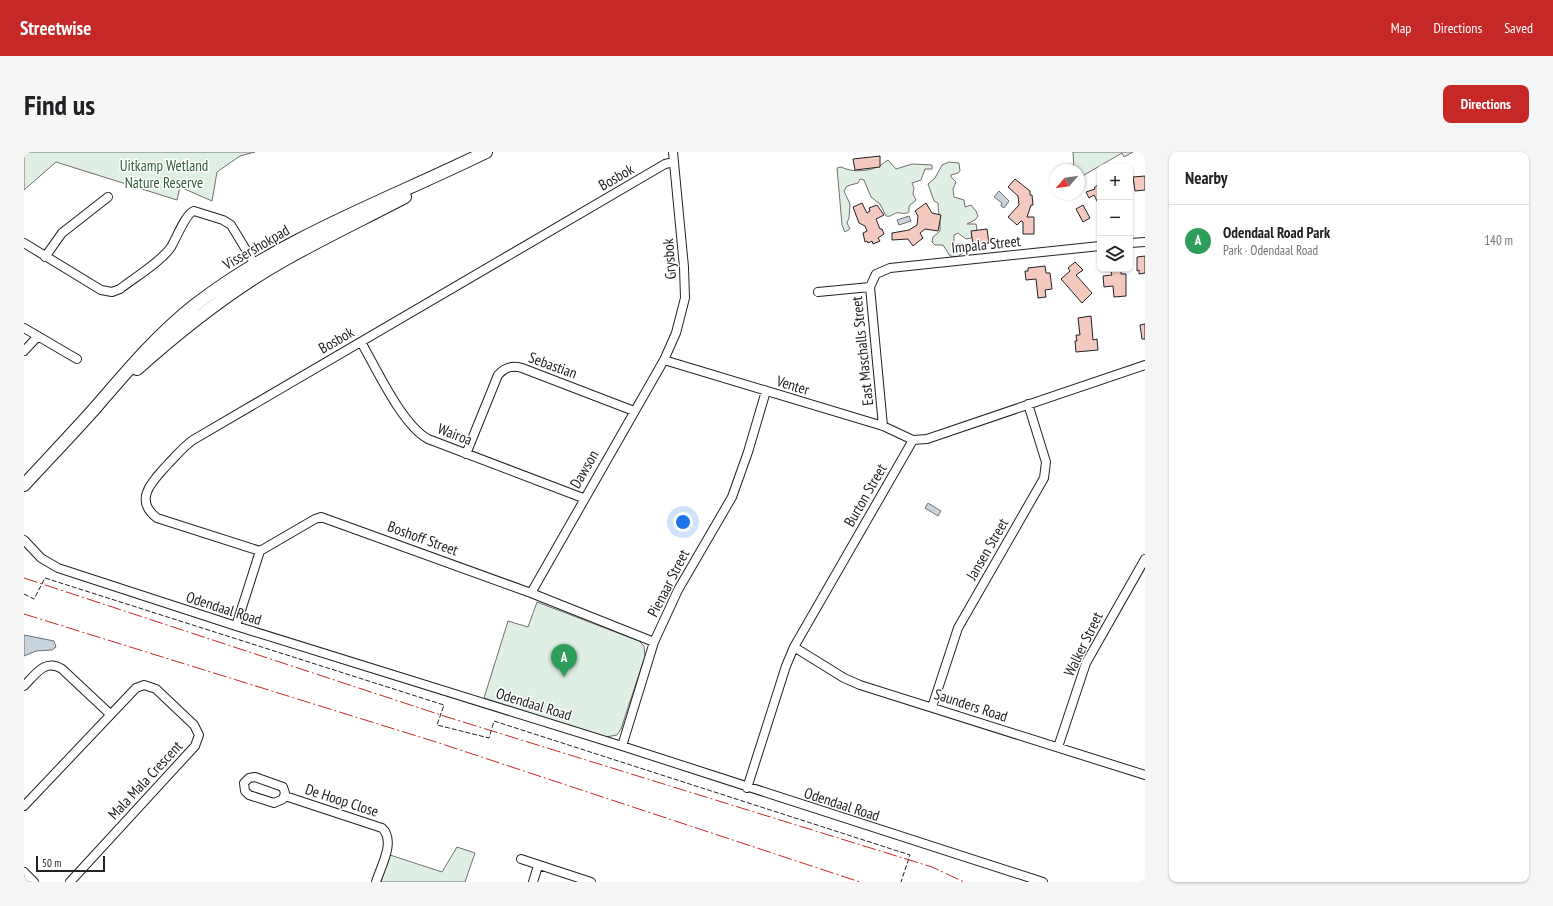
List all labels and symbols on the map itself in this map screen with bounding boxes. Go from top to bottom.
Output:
park label: Uitkamp Wetland Nature Reserve [120,156,208,192]
street label: Bosbok [595,159,637,195]
north arrow [1049,164,1085,200]
street label: Vissershokpad [218,220,293,274]
street label: Impala Street [950,231,1022,257]
street label: Grysbok [658,238,680,280]
street label: East Maschalls Street [847,295,877,407]
street label: Bosbok [315,322,357,358]
street label: Sebastian [526,347,580,383]
street label: Venter [773,371,813,399]
street label: Wairoa [435,419,475,449]
street label: Dawson [566,447,602,491]
street label: Burton Street [839,460,891,530]
your location [673,512,693,532]
street label: Jansen Street [961,515,1012,584]
street label: Boshoff Street [385,517,461,559]
street label: Pienaar Street [643,546,693,620]
street label: Odendaal Road [184,587,264,629]
street label: Walker Street [1059,609,1107,679]
pin: A [551,644,577,677]
street label: Odendaal Road [494,683,574,725]
street label: Saunders Road [932,684,1010,726]
street label: Mala Mala Crescent [104,737,186,823]
street label: De Hoop Close [303,779,381,821]
street label: Odendaal Road [802,783,882,825]
scale bar [36,854,105,873]

